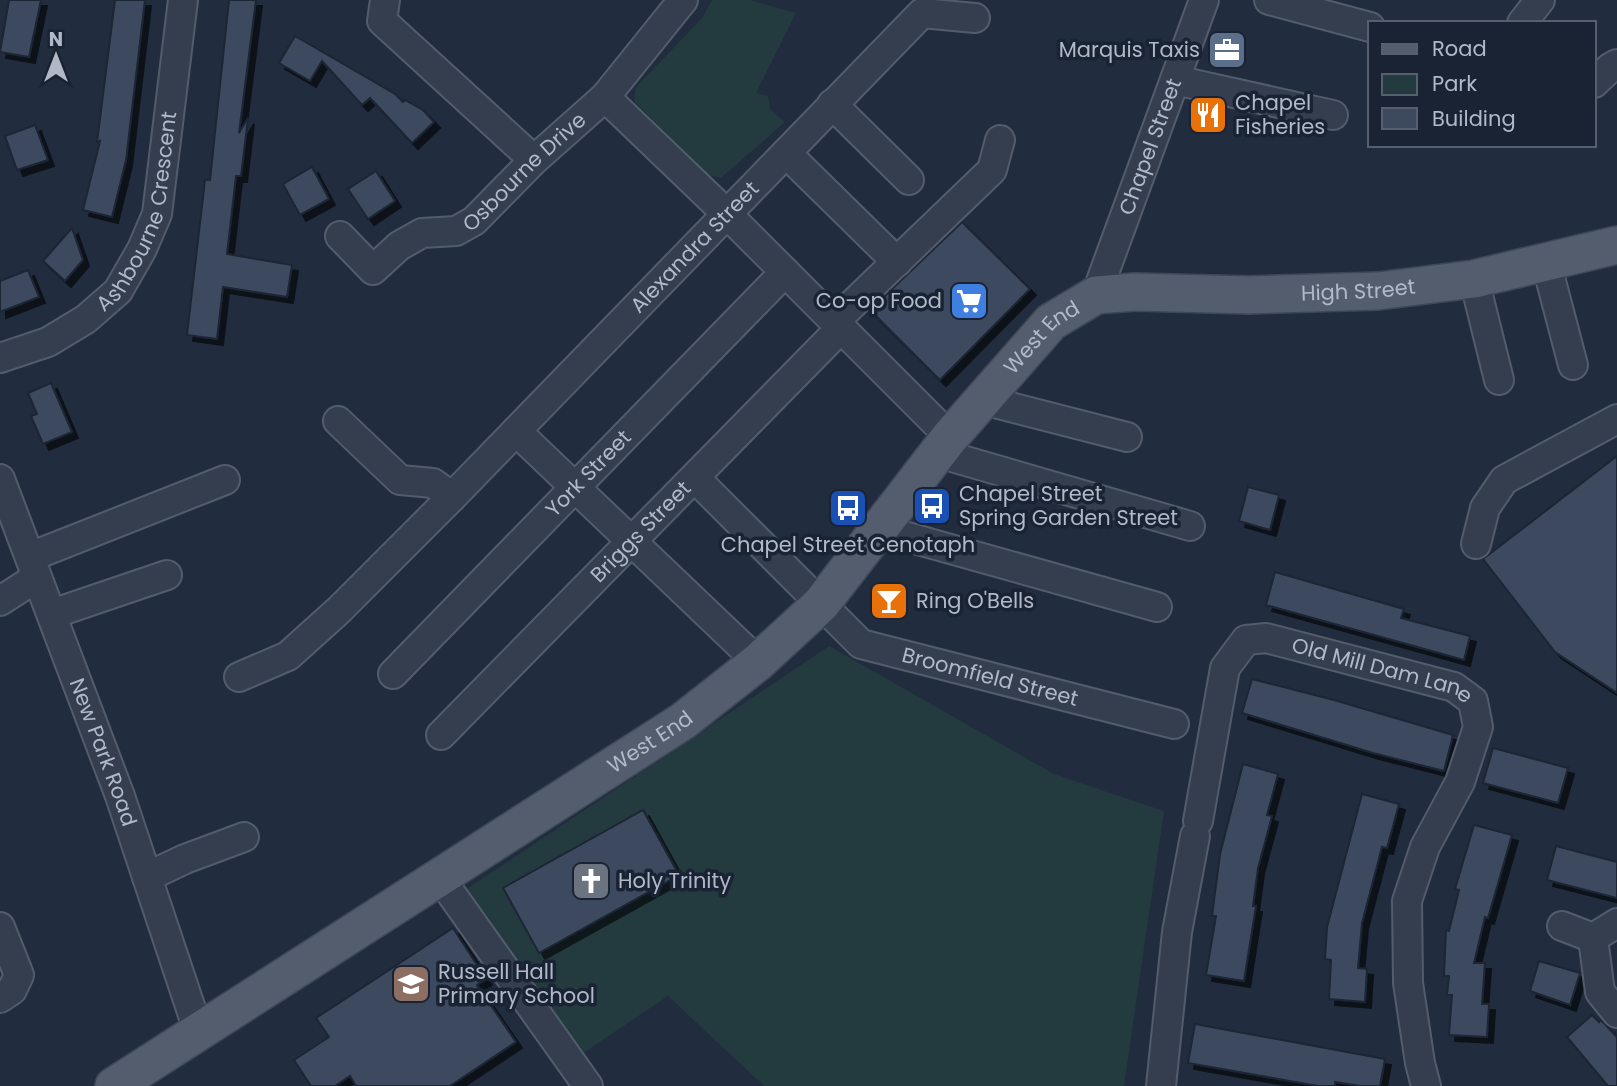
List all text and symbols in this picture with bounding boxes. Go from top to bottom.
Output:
north arrow [21,21,91,91]
legend [1368,21,1596,147]
text: N [49,26,63,53]
office icon: Marquis Taxis [1206,29,1248,71]
text: Road [1432,34,1487,63]
place label: Marquis Taxis [1059,35,1200,64]
text: Park [1432,69,1477,98]
street label: Chapel Street [1112,74,1188,219]
place label: Chapel Fisheries [1235,88,1325,141]
restaurant icon: Chapel Fisheries [1187,94,1229,136]
text: Building [1432,104,1516,133]
street label: Osbourne Drive [458,105,592,238]
street label: Ashbourne Crescent [89,110,183,318]
street label: Alexandra Street [623,175,765,319]
street label: High Street [1300,271,1417,307]
supermarket icon: Co-op Food [948,280,990,322]
place label: Co-op Food [816,286,942,315]
street label: West End [997,293,1085,380]
street label: York Street [539,423,637,523]
street label: Briggs Street [584,474,697,589]
place label: Chapel Street Spring Garden Street [959,479,1178,532]
bus stop icon: Chapel Street Spring Garden Street [911,485,953,527]
bus stop icon: Chapel Street Cenotaph [827,487,869,529]
place label: Chapel Street Cenotaph [721,530,975,559]
bar icon: Ring O'Bells [868,580,910,622]
place label: Ring O'Bells [916,586,1034,615]
street label: Old Mill Dam Lane [1289,630,1479,710]
street label: Broomfield Street [899,640,1081,713]
street label: New Park Road [63,674,144,830]
street label: West End [602,704,699,780]
church icon: Holy Trinity [570,860,612,902]
place label: Holy Trinity [618,866,731,895]
place label: Russell Hall Primary School [438,957,595,1010]
school or university icon: Russell Hall Primary School [390,963,432,1005]

